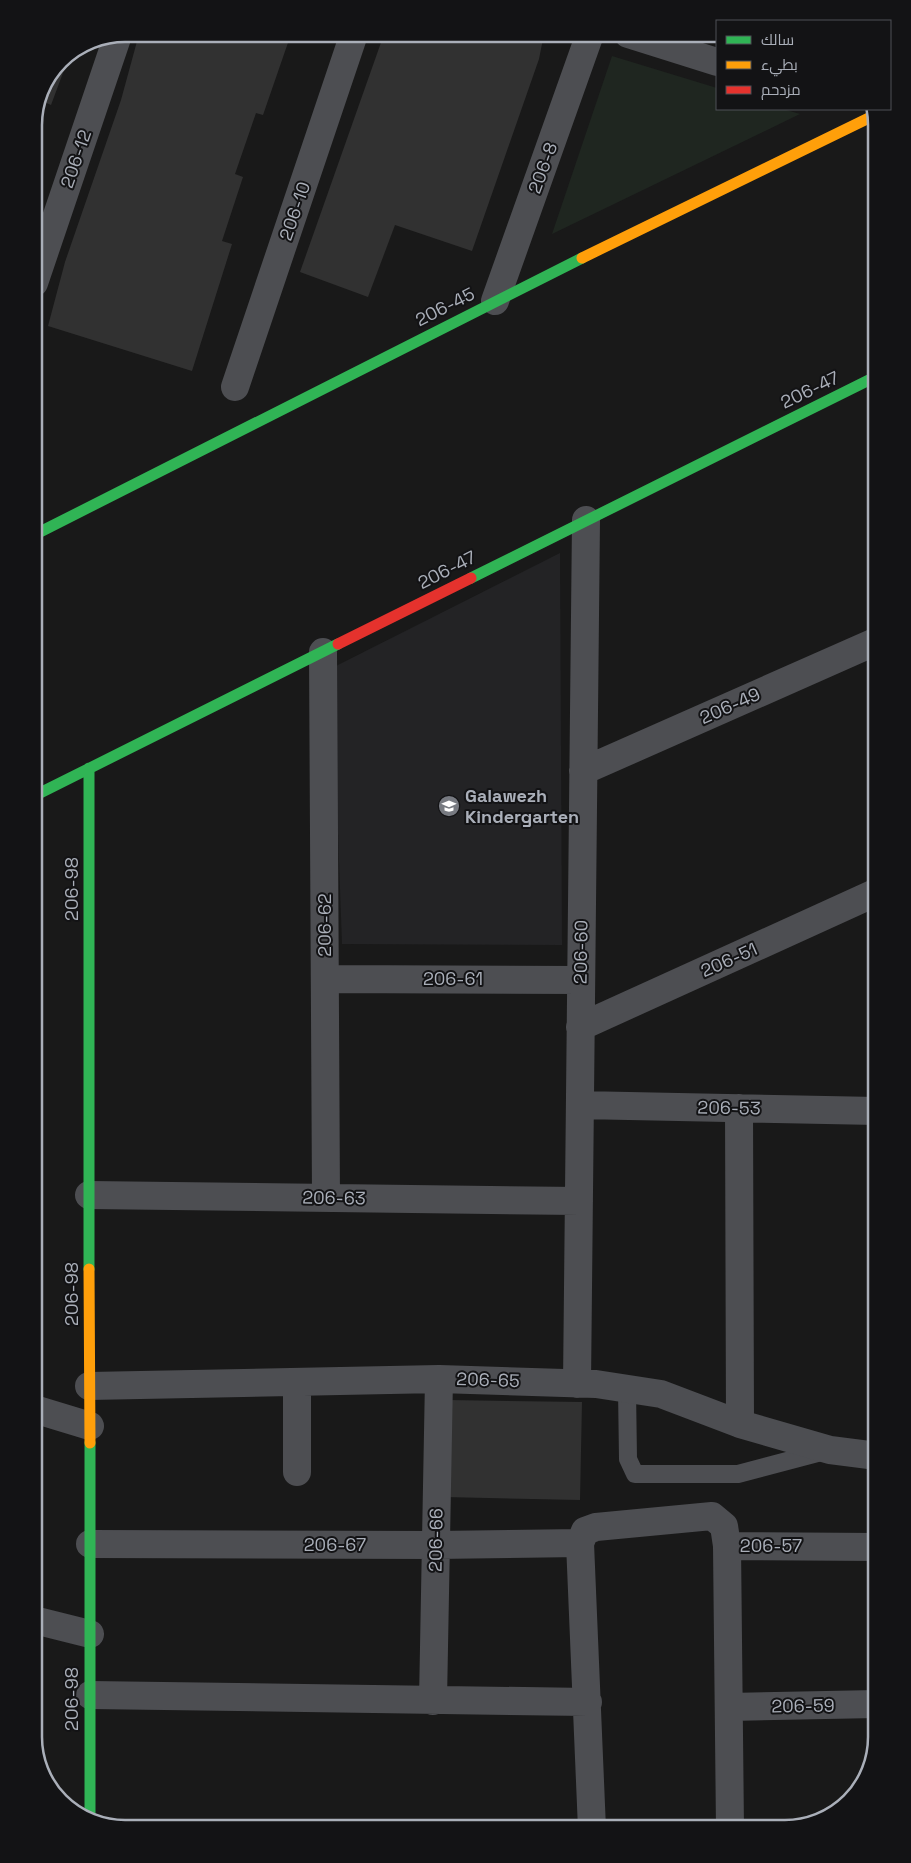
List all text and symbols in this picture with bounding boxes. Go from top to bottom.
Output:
legend [716,20,891,110]
text: سالك [761,30,794,49]
text: بطيء [761,55,798,77]
text: مزدحم [761,80,801,100]
street label: 206-12 [55,127,96,191]
street label: 206-8 [523,139,562,197]
street label: 206-10 [274,178,315,243]
street label: 206-45 [411,282,478,331]
street label: 206-47 [777,366,843,414]
street label: 206-47 [414,545,480,594]
street label: 206-49 [696,682,764,729]
place label: Galawezh Kindergarten [465,784,579,828]
school or university icon: Galawezh Kindergarten [437,794,461,818]
street label: 206-98 [60,857,83,921]
street label: 206-62 [313,893,336,957]
street label: 206-60 [568,920,593,984]
street label: 206-51 [697,937,761,982]
street label: 206-61 [423,967,483,990]
street label: 206-53 [697,1095,761,1120]
street label: 206-63 [302,1185,366,1210]
street label: 206-98 [60,1262,83,1326]
street label: 206-65 [456,1367,520,1392]
street label: 206-66 [423,1508,448,1572]
street label: 206-67 [304,1533,366,1556]
street label: 206-57 [740,1534,802,1557]
street label: 206-98 [60,1667,83,1731]
street label: 206-59 [771,1693,835,1718]

